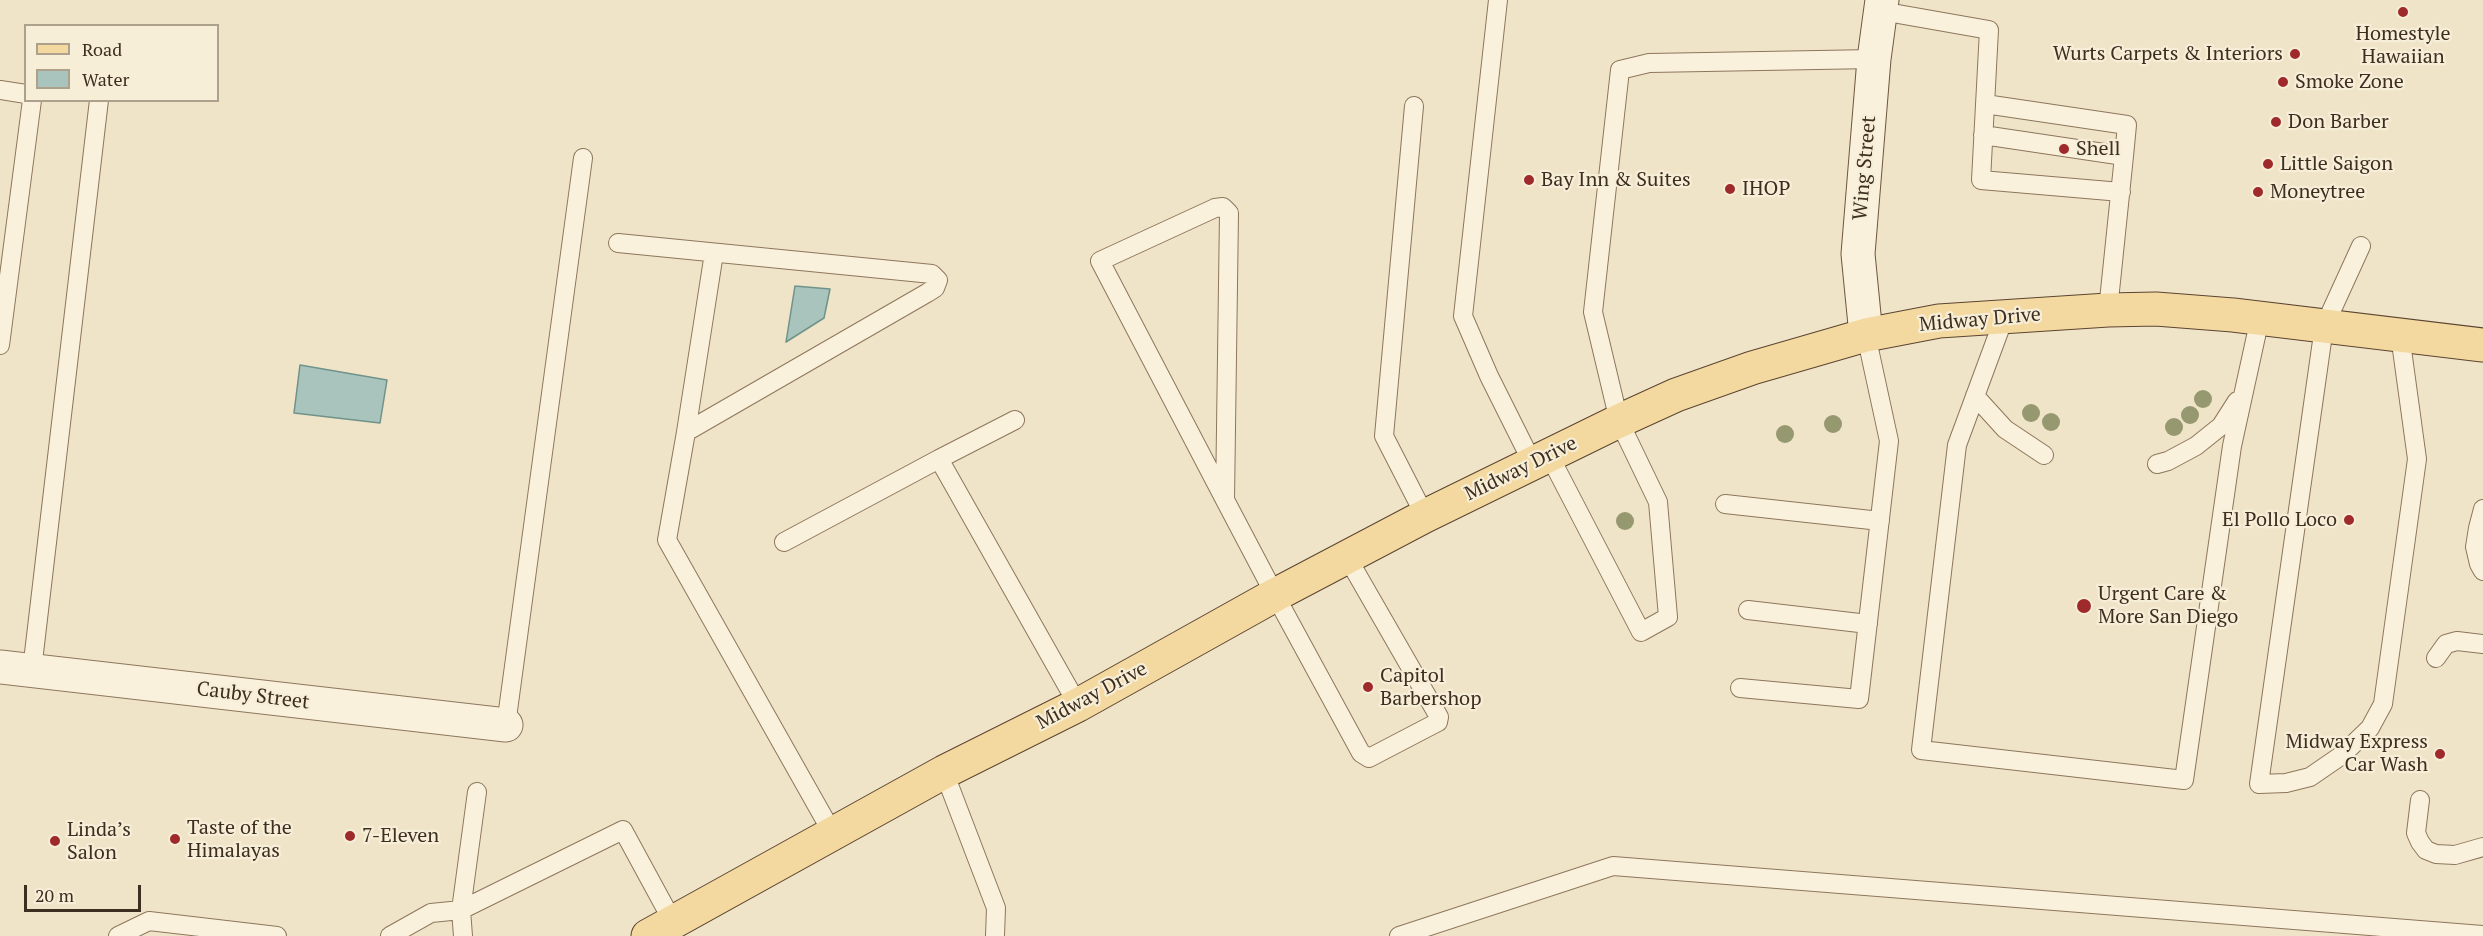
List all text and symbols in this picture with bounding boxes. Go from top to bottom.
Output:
marker: Homestyle Hawaiian [2396,5,2410,19]
place label: Homestyle Hawaiian [2355,22,2451,69]
legend [24,24,219,102]
text: Road [82,37,122,61]
place label: Wurts Carpets & Interiors [2053,42,2283,66]
marker: Wurts Carpets & Interiors [2288,47,2302,61]
text: Water [82,67,129,91]
place label: Smoke Zone [2295,70,2404,94]
marker: Smoke Zone [2276,75,2290,89]
place label: Don Barber [2288,110,2389,134]
street label: Wing Street [1848,114,1882,222]
marker: Don Barber [2269,115,2283,129]
place label: Shell [2076,137,2121,161]
marker: Shell [2057,142,2071,156]
place label: Little Saigon [2280,152,2393,176]
marker: Little Saigon [2261,157,2275,171]
place label: Bay Inn & Suites [1541,168,1691,192]
marker: Bay Inn & Suites [1522,173,1536,187]
place label: IHOP [1742,177,1790,201]
place label: Moneytree [2270,180,2365,204]
marker: IHOP [1723,182,1737,196]
marker: Moneytree [2251,185,2265,199]
street label: Midway Drive [1918,303,2042,337]
street label: Midway Drive [1461,432,1581,506]
place label: El Pollo Loco [2222,508,2337,532]
marker: El Pollo Loco [2342,513,2356,527]
place label: Urgent Care & More San Diego [2098,582,2238,629]
marker: Urgent Care & More San Diego [2075,597,2093,615]
street label: Midway Drive [1033,657,1151,735]
place label: Capitol Barbershop [1380,664,1481,711]
street label: Cauby Street [195,677,311,715]
marker: Capitol Barbershop [1361,680,1375,694]
place label: Midway Express Car Wash [2286,730,2428,777]
marker: Midway Express Car Wash [2433,747,2447,761]
place label: Taste of the Himalayas [187,816,292,863]
place label: Linda’s Salon [67,818,131,865]
place label: 7-Eleven [362,824,439,848]
marker: 7-Eleven [343,829,357,843]
marker: Taste of the Himalayas [168,832,182,846]
marker: Linda’s Salon [48,834,62,848]
scale bar [27,873,144,911]
text: 20 m [35,883,74,907]

